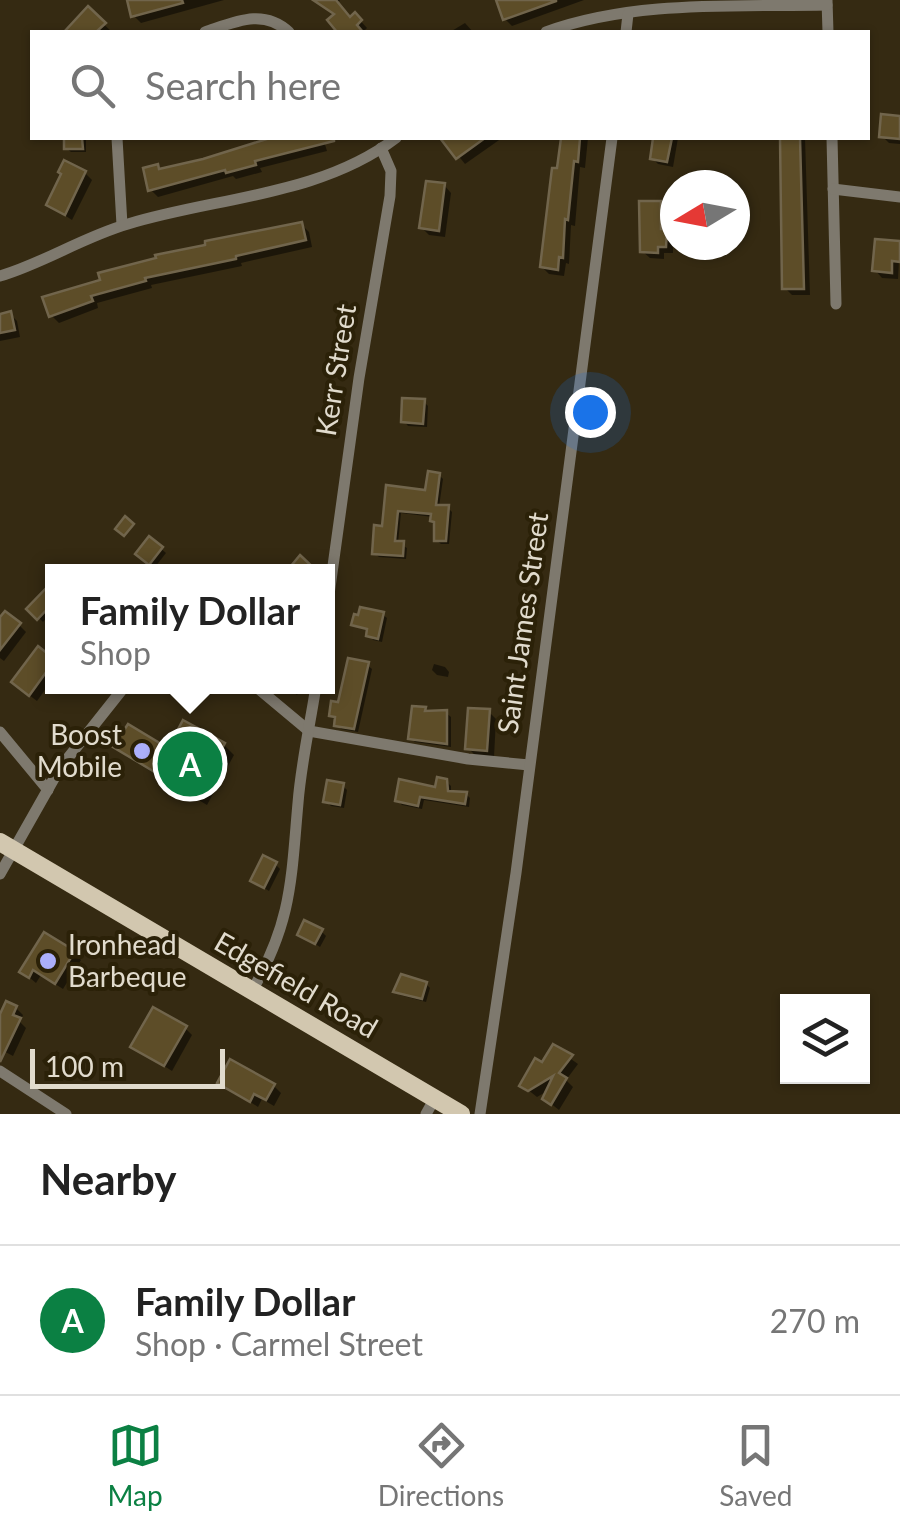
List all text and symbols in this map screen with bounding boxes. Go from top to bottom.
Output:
search box [30,30,870,140]
icon: search [65,58,120,113]
text: Search here [145,62,341,108]
north arrow [660,170,750,260]
street label: Kerr Street [308,302,362,438]
your location [565,387,616,438]
street label: Saint James Street [490,510,554,736]
popup [45,564,335,694]
text: Family Dollar [80,587,300,633]
text: Shop [80,633,151,672]
place label: Boost Mobile [37,717,122,783]
pin: A [158,726,222,802]
marker: Boost Mobile [131,740,153,762]
street label: Edgefield Road [209,924,384,1045]
place label: Ironhead Barbeque [68,927,187,993]
marker: Ironhead Barbeque [37,950,59,972]
map controls [780,994,870,1084]
button: layers [780,994,870,1084]
scale bar [30,1044,225,1088]
text: 100 m [45,1049,124,1083]
text: Nearby [40,1154,177,1204]
text: Family Dollar [135,1278,355,1324]
text: A [61,1301,84,1340]
text: 270 m [770,1301,860,1340]
text: Shop · Carmel Street [135,1324,423,1363]
tab: Map [108,1418,163,1512]
tab: Directions [378,1418,504,1512]
tab: Saved [719,1418,792,1512]

